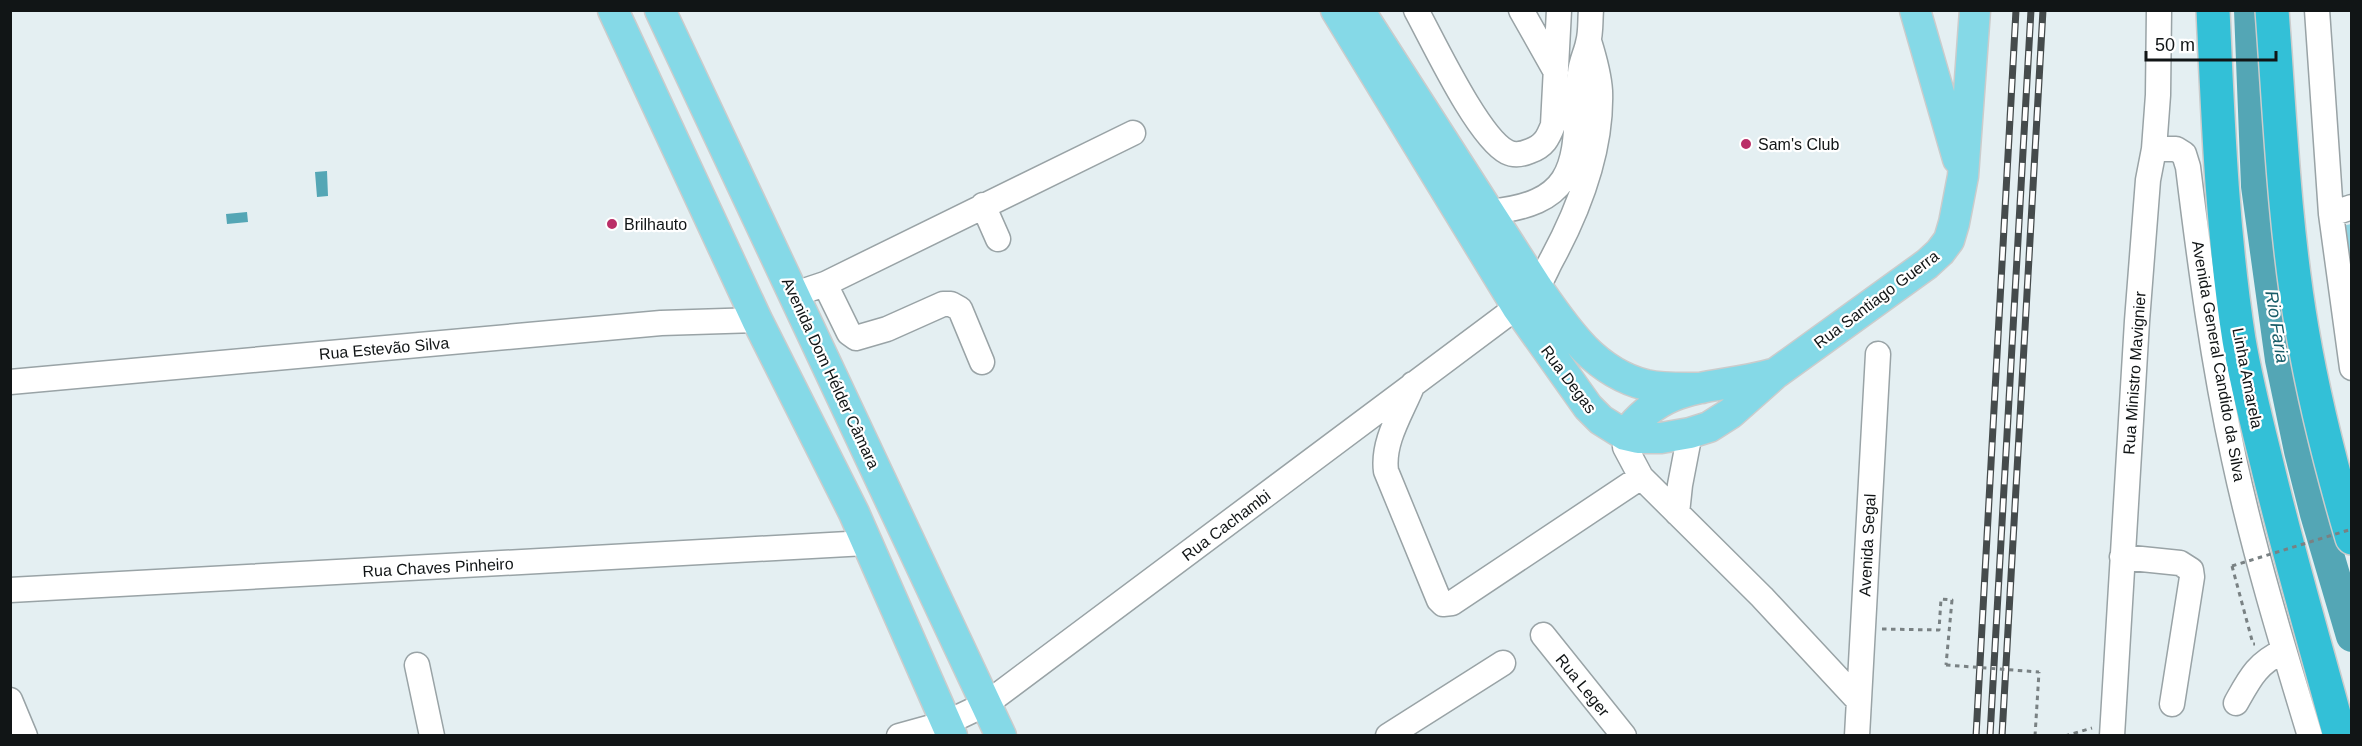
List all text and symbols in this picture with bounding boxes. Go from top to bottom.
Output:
scale bar [2146,24,2276,62]
text: 50 m [2155,35,2195,55]
place label: Sam's Club [1758,136,1839,153]
marker: Sam's Club [1739,137,1753,151]
place label: Brilhauto [624,216,687,233]
marker: Brilhauto [605,217,619,231]
street label: Avenida General Candido da Silva [2189,239,2248,483]
street label: Rua Santiago Guerra [1811,247,1942,352]
street label: Avenida Dom Hélder Câmara [779,275,882,471]
water label: Rio Faria [2261,289,2293,365]
street label: Rua Ministro Mavignier [2120,290,2149,455]
street label: Linha Amarela [2229,326,2266,430]
street label: Rua Estevão Silva [318,334,450,363]
street label: Rua Degas [1538,342,1599,416]
street label: Rua Cachambi [1179,487,1274,564]
street label: Avenida Segal [1856,493,1879,597]
street label: Rua Chaves Pinheiro [362,555,514,580]
street label: Rua Leger [1552,651,1613,720]

